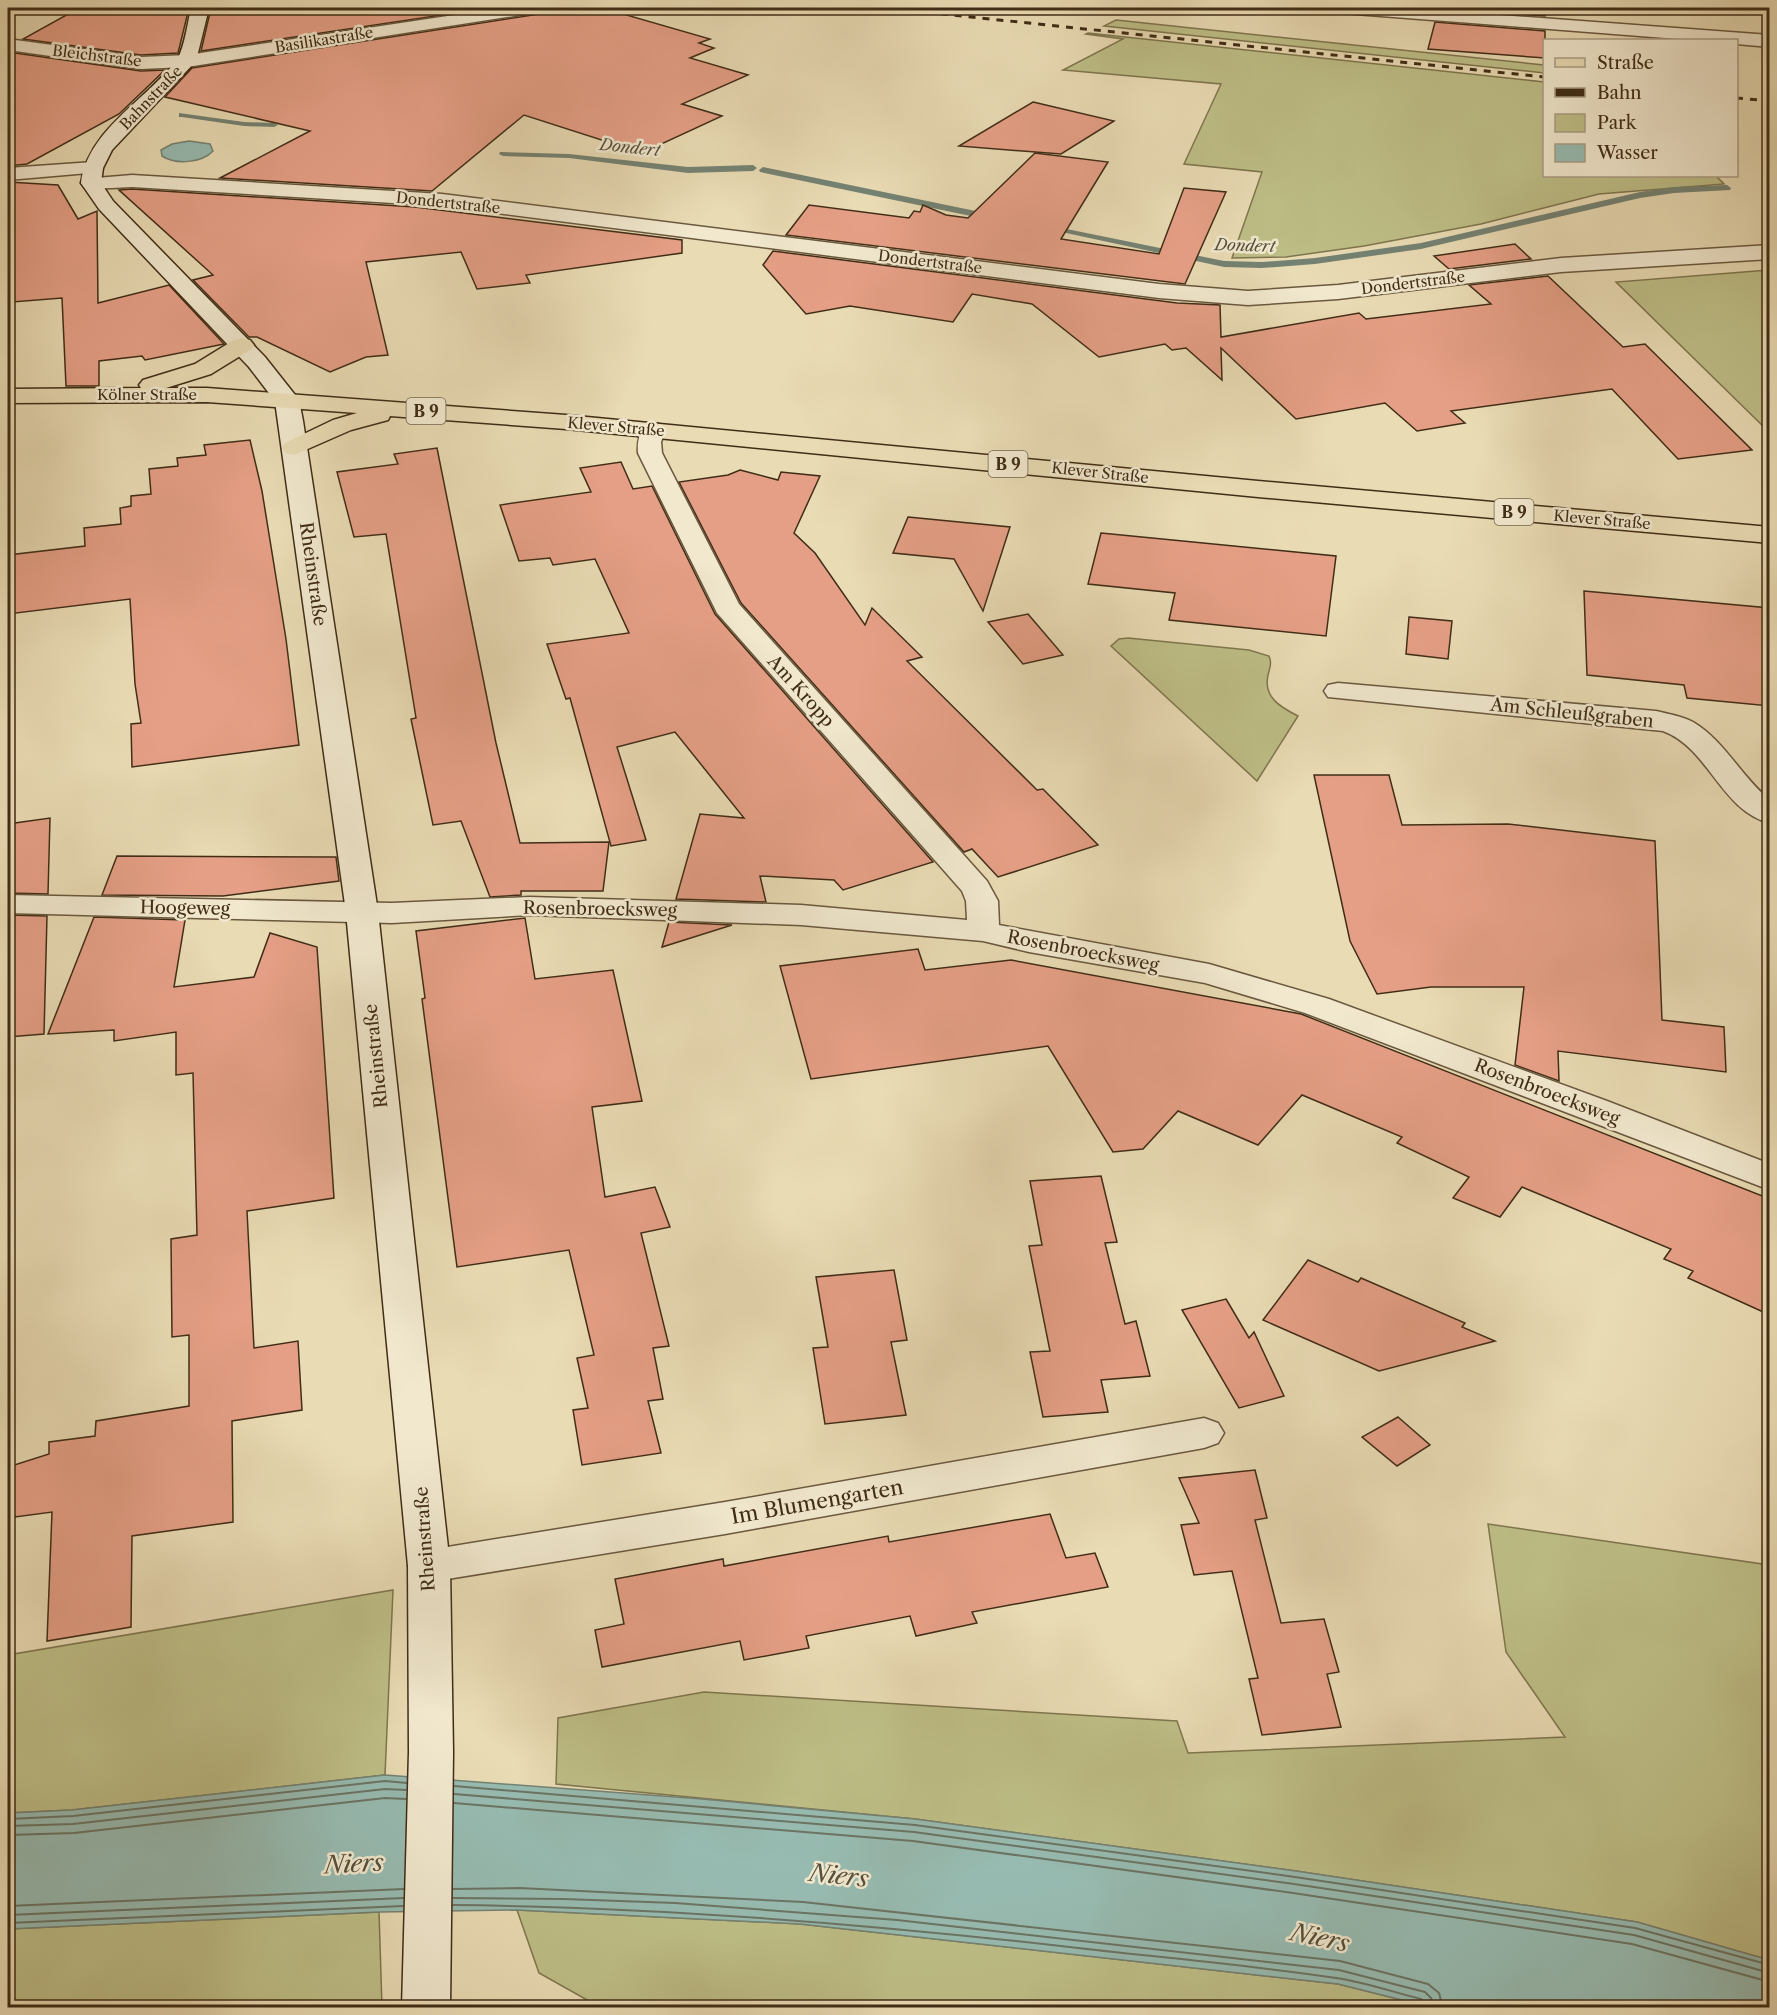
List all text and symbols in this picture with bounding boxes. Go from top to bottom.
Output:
street label: Basilikastraße [273,22,375,57]
legend [1543,39,1738,177]
street label: Bleichstraße [51,41,143,70]
text: Straße [1597,52,1654,74]
street label: Bahnstraße [115,62,186,134]
text: Bahn [1597,82,1642,104]
text: Park [1597,112,1638,134]
water label: Dondert [597,134,663,160]
text: Wasser [1596,142,1658,164]
street label: Dondertstraße [395,188,501,217]
water label: Dondert [1212,234,1277,256]
street label: Dondertstraße [877,246,983,277]
street label: Dondertstraße [1360,267,1466,298]
street label: Kölner Straße [97,385,197,404]
road number: B 9 [406,398,446,424]
street label: Klever Straße [567,413,666,440]
road number: B 9 [988,451,1028,477]
street label: Klever Straße [1051,458,1150,487]
road number: B 9 [1494,499,1534,525]
street label: Klever Straße [1553,506,1652,533]
street label: Rheinstraße [295,521,331,627]
street label: Am Kropp [762,650,839,732]
street label: Am Schleußgraben [1488,693,1655,733]
street label: Hoogeweg [140,896,231,920]
street label: Rosenbroecksweg [523,897,678,921]
street label: Rosenbroecksweg [1005,925,1161,977]
street label: Rheinstraße [360,1003,392,1109]
street label: Rosenbroecksweg [1471,1054,1623,1130]
street label: Im Blumengarten [729,1474,905,1529]
street label: Rheinstraße [410,1486,440,1592]
water label: Niers [322,1847,385,1880]
water label: Niers [806,1858,871,1893]
water label: Niers [1286,1917,1353,1958]

